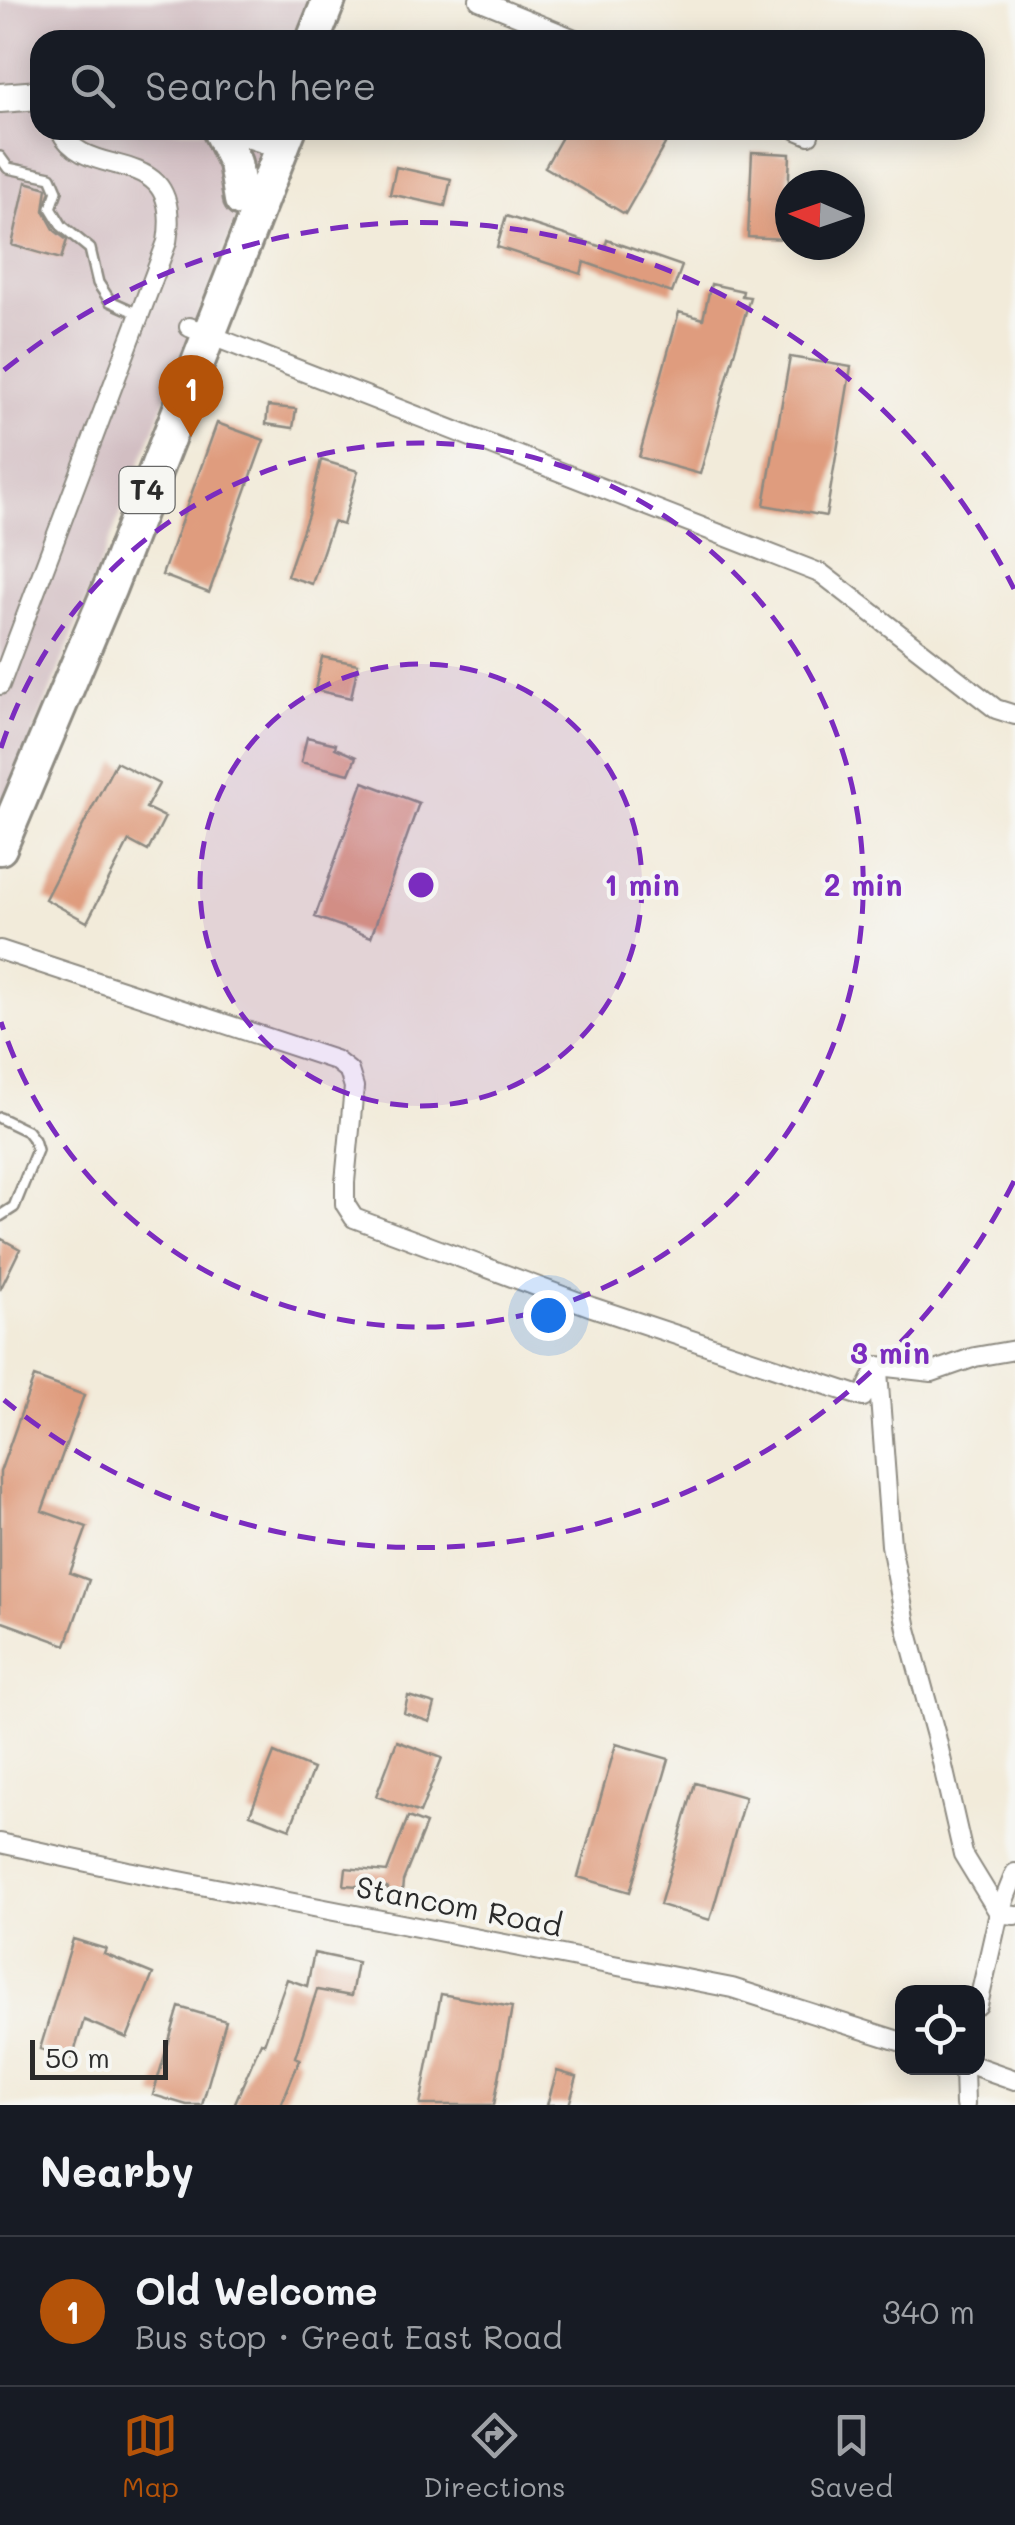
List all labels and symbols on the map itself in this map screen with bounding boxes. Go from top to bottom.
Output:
north arrow [775,170,865,260]
pin: 1 [158,354,224,437]
road number: T4 [120,467,174,513]
text: 1 min [604,864,680,904]
text: 2 min [824,864,902,904]
centre of rings [403,867,439,903]
your location [523,1290,574,1341]
text: 3 min [850,1332,930,1372]
street label: Stancom Road [353,1865,566,1945]
scale bar [30,2035,168,2080]

